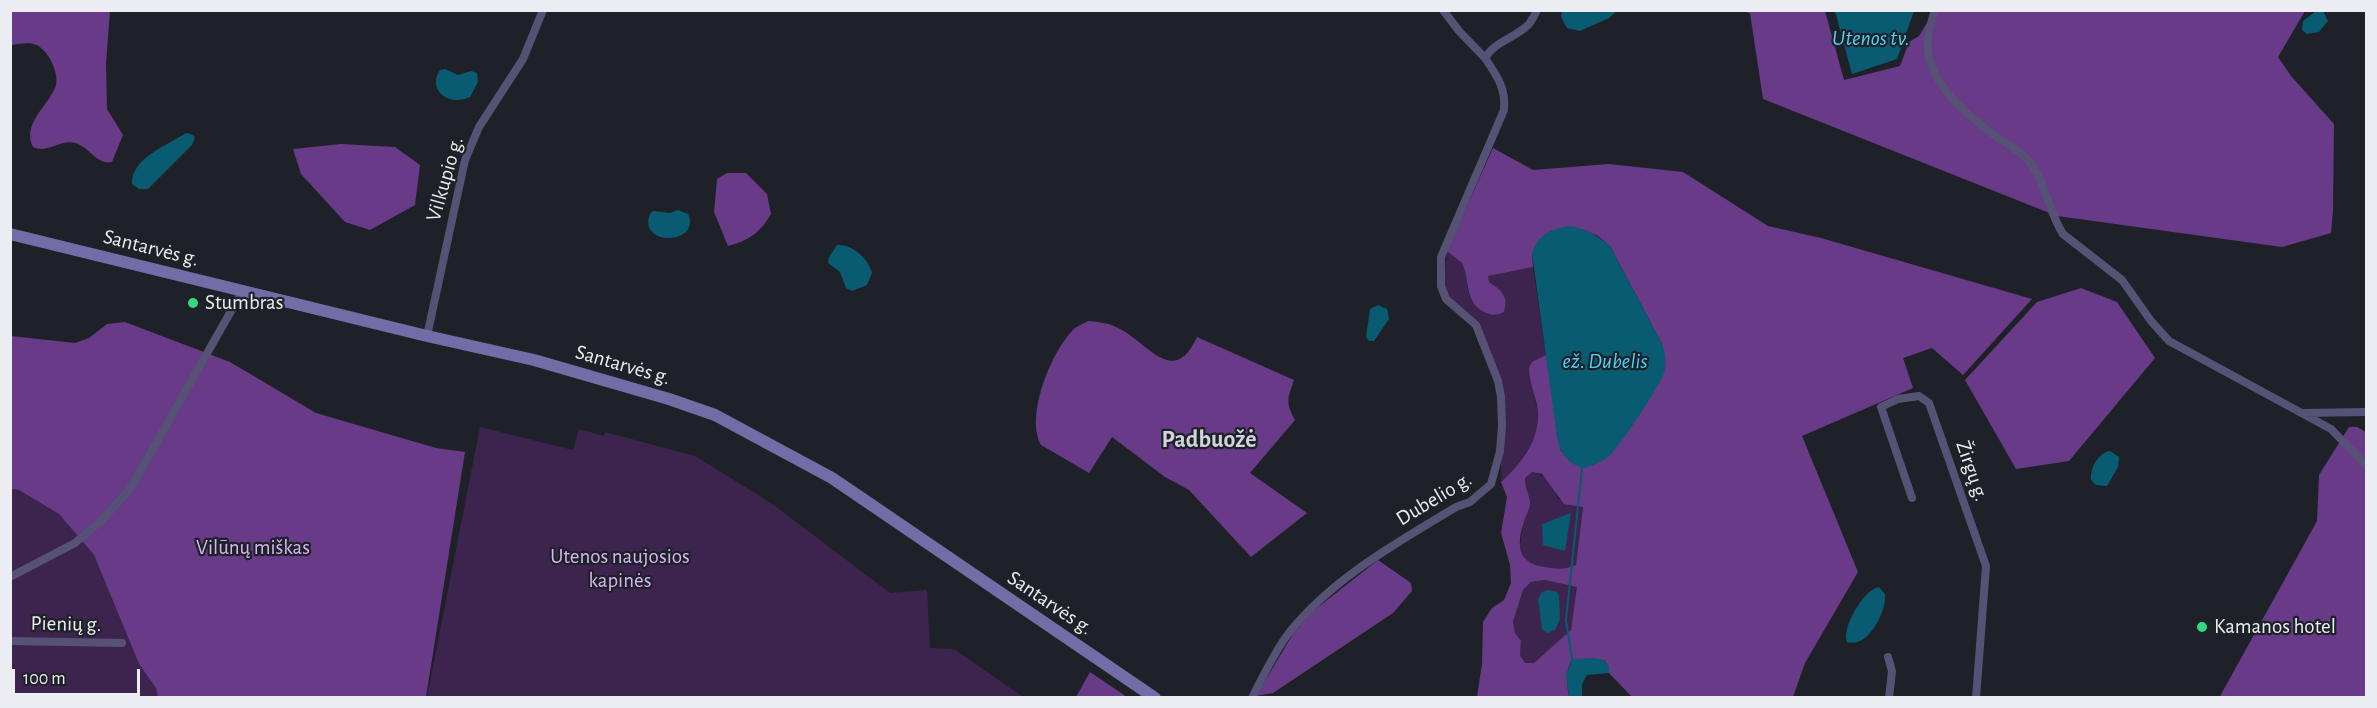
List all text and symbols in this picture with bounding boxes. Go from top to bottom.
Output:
water label: Utenos tv. [1832,25,1910,51]
street label: Vilkupio g. [421,134,469,224]
street label: Santarvės g. [101,224,201,272]
place label: Stumbras [205,290,284,316]
marker: Stumbras [186,296,200,310]
street label: Santarvės g. [573,339,673,391]
water label: ež. Dubelis [1563,348,1647,374]
district label: Padbuožė [1162,426,1256,454]
street label: Žirgų g. [1950,437,1994,505]
street label: Dubelio g. [1392,467,1476,531]
park label: Vilūnų miškas [196,535,310,561]
park label: Utenos naujosios kapinės [550,544,690,594]
street label: Santarvės g. [1003,565,1097,641]
street label: Pienių g. [30,611,102,637]
place label: Kamanos hotel [2214,614,2336,640]
marker: Kamanos hotel [2195,620,2209,634]
scale bar [15,657,142,695]
text: 100 m [23,670,66,688]

